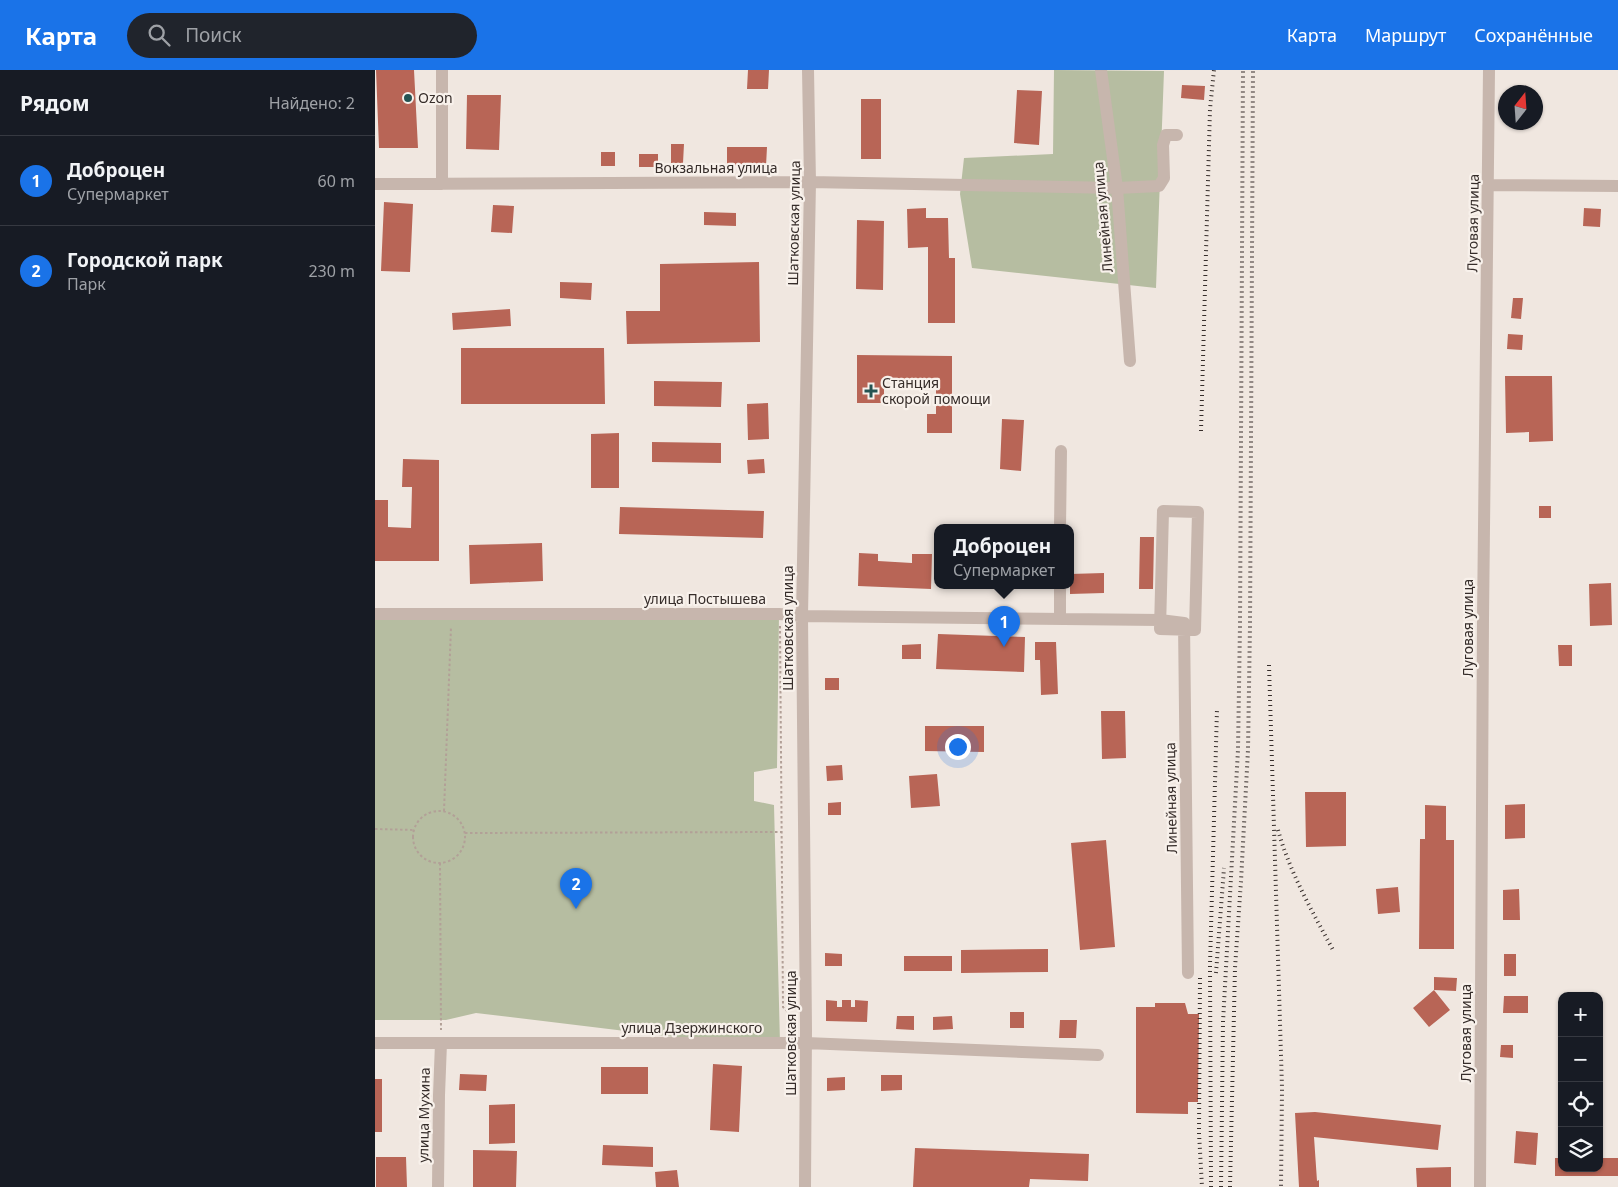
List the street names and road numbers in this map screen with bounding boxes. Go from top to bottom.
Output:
street label: Вокзальная улица [654,158,778,177]
street label: Шатковская улица [783,160,804,286]
street label: Линейная улица [1088,161,1117,273]
street label: Луговая улица [1462,174,1483,272]
street label: Шатковская улица [778,565,797,691]
street label: Луговая улица [1458,579,1477,677]
street label: улица Постышева [644,589,766,608]
street label: Линейная улица [1160,742,1181,854]
street label: Шатковская улица [781,970,800,1096]
street label: Луговая улица [1456,984,1475,1082]
street label: улица Дзержинского [622,1018,762,1037]
street label: улица Мухина [413,1067,434,1163]

